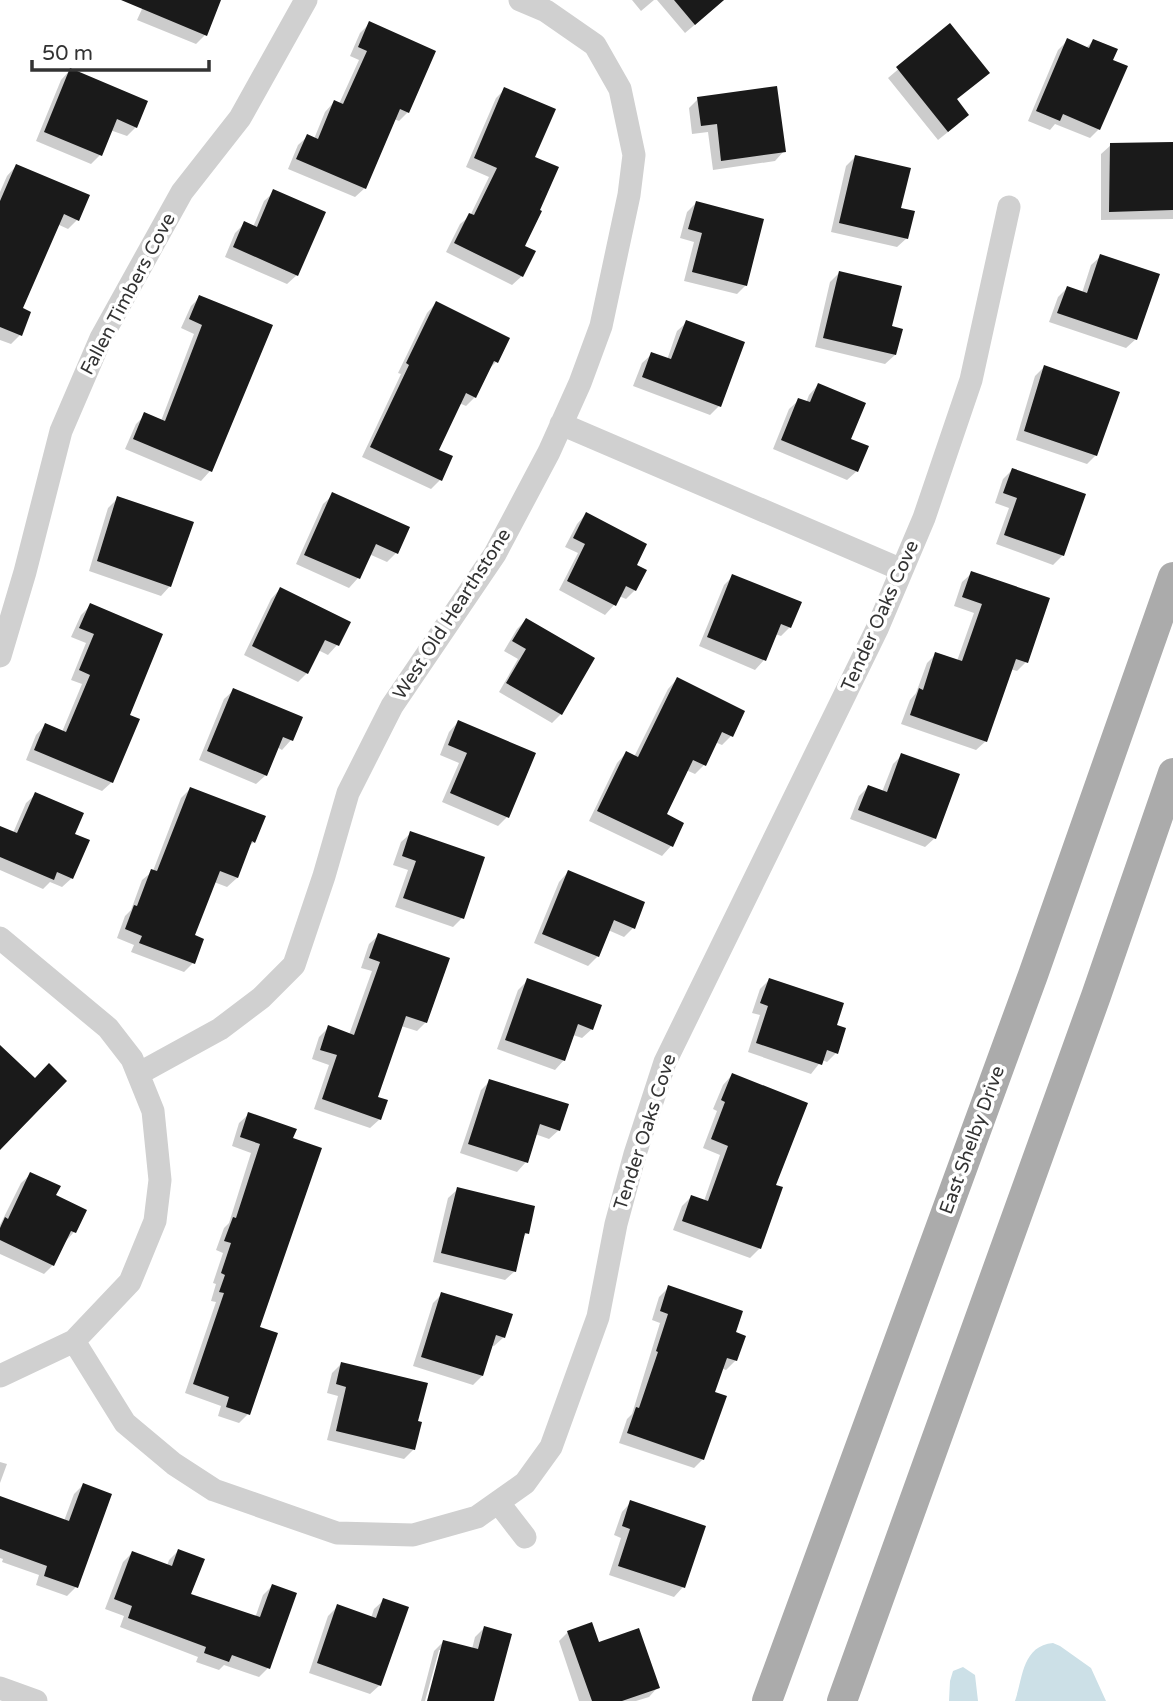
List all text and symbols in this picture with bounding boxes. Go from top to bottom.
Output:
scale bar [32,28,208,72]
text: 50 m [42,41,93,66]
street label: Fallen Timbers Cove [76,209,180,379]
street label: West Old Hearthstone [389,525,515,703]
street label: Tender Oaks Cove [837,537,923,695]
street label: Tender Oaks Cove [609,1051,681,1213]
street label: East Shelby Drive [935,1063,1009,1217]

